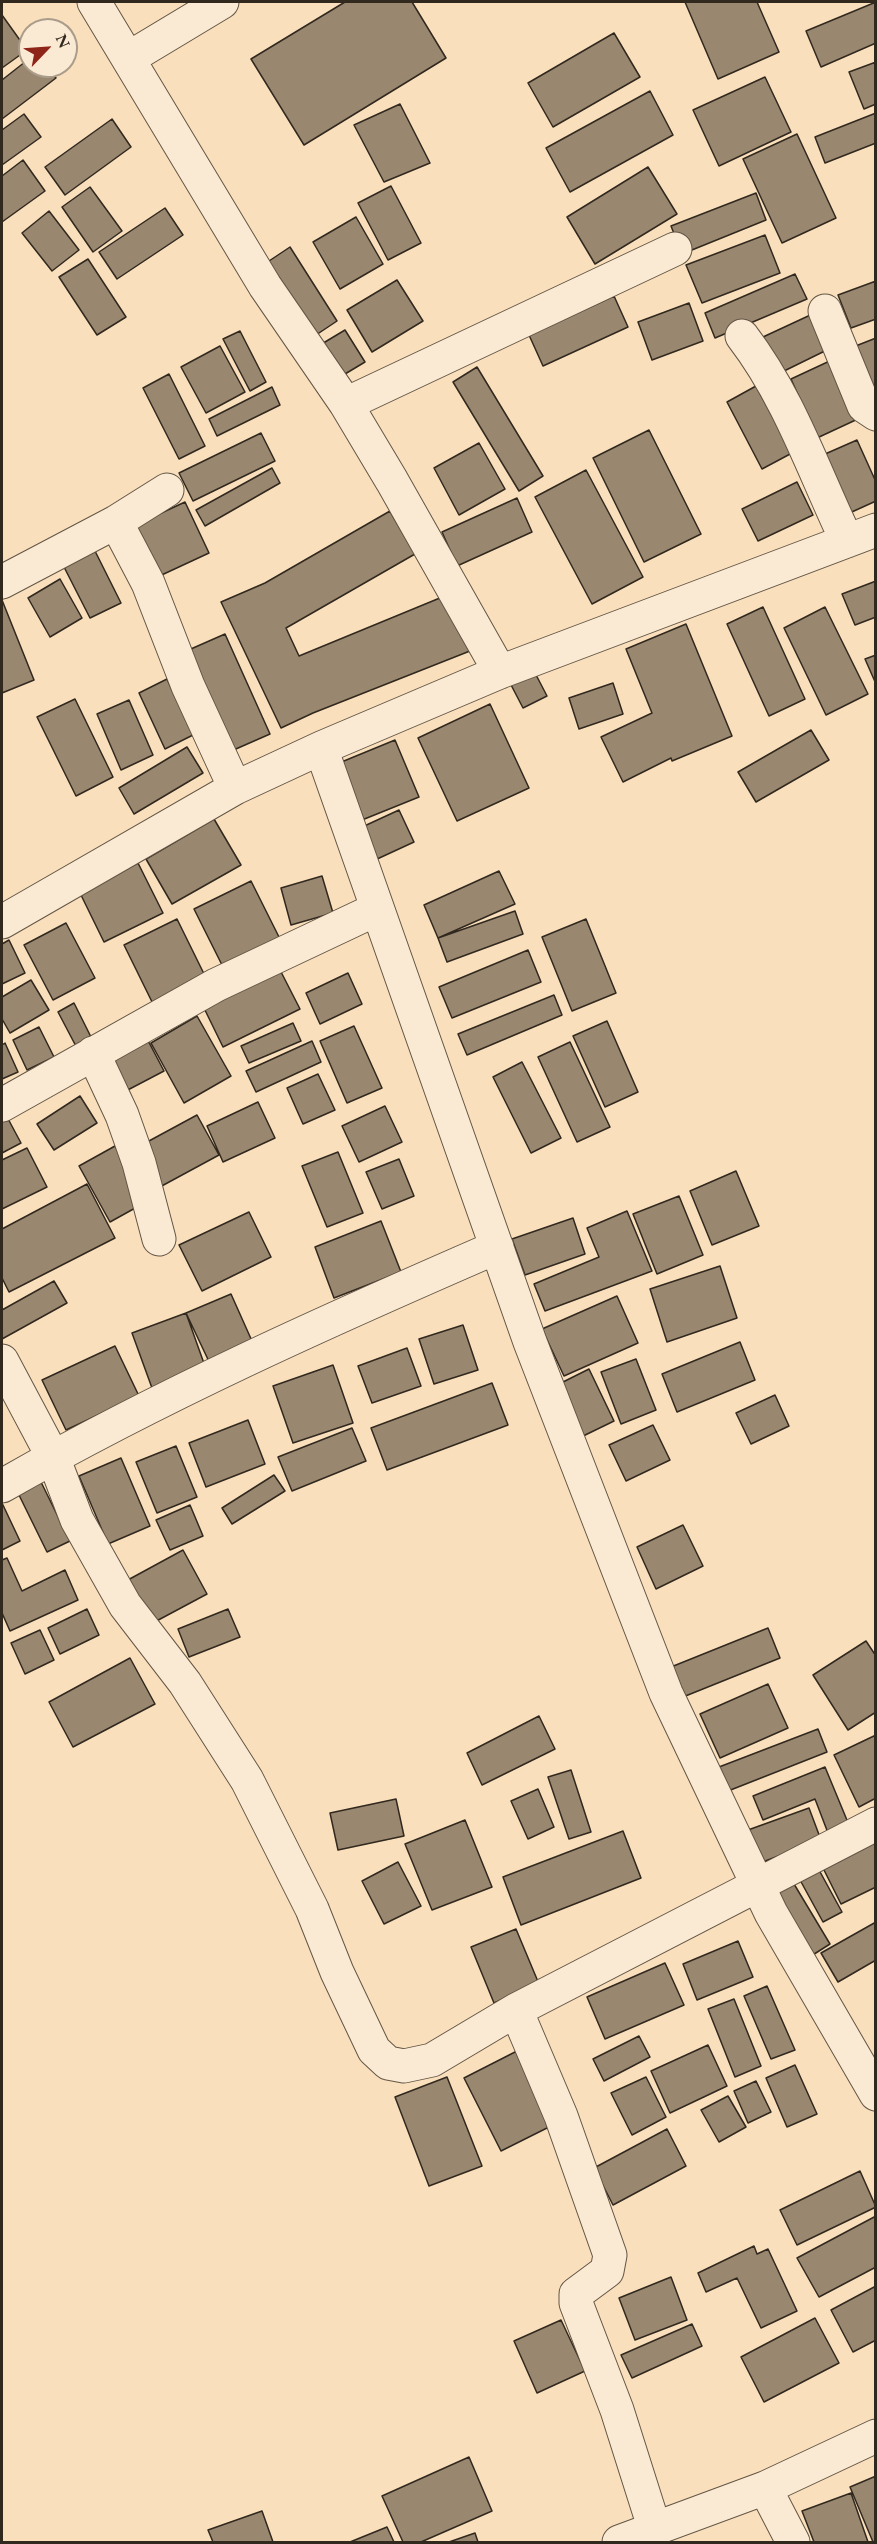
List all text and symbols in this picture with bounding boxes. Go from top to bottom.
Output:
north arrow [18,18,78,78]
text: N [51,31,75,51]

